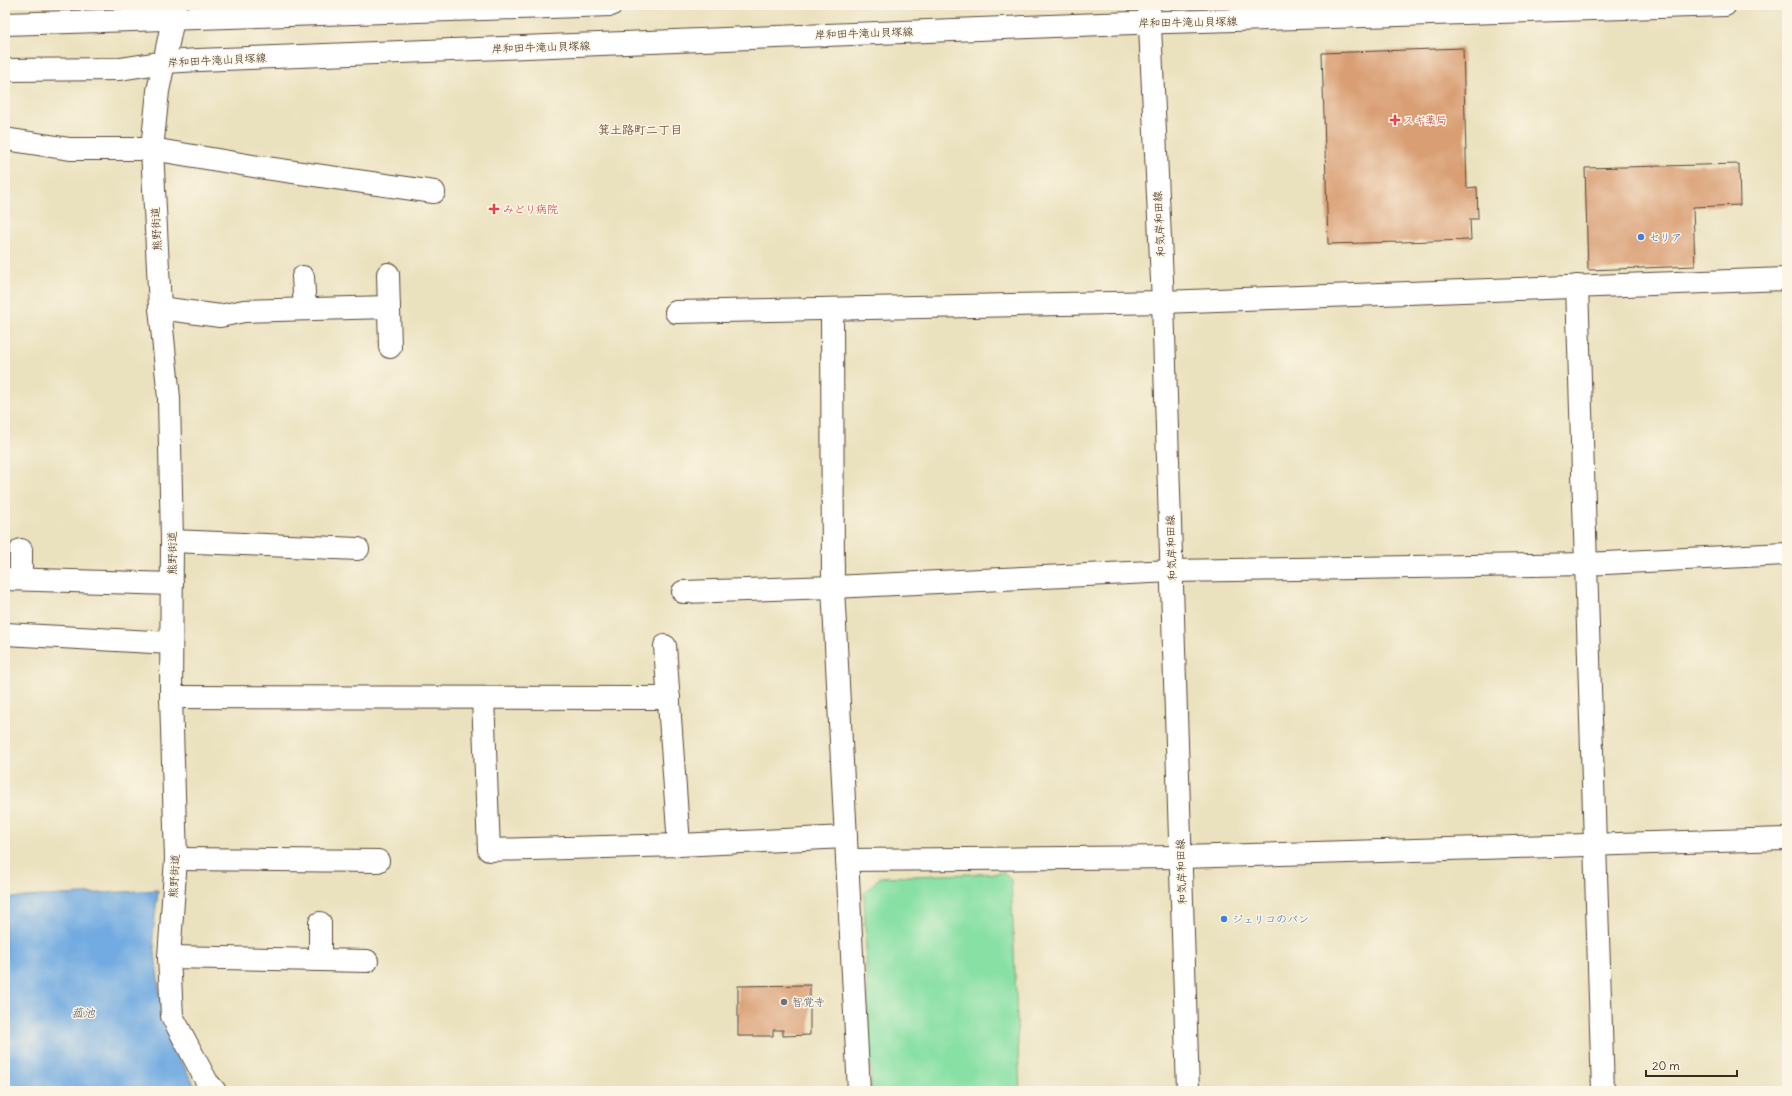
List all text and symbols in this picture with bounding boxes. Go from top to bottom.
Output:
street label: 岸和田牛滝山貝塚線 [1138,14,1238,30]
street label: 岸和田牛滝山貝塚線 [814,24,914,42]
street label: 岸和田牛滝山貝塚線 [491,38,591,56]
street label: 岸和田牛滝山貝塚線 [167,50,267,70]
place label: スギ薬局 [1403,113,1447,127]
marker: スギ薬局 [1390,115,1400,125]
district label: 箕土路町二丁目 [598,122,682,137]
street label: 和気岸和田線 [1150,191,1168,257]
place label: みどり病院 [503,202,558,216]
marker: みどり病院 [488,203,500,215]
street label: 熊野街道 [148,207,164,251]
place label: セリア [1649,230,1682,244]
marker: セリア [1636,232,1646,242]
street label: 和気岸和田線 [1163,515,1179,581]
street label: 熊野街道 [165,531,179,575]
street label: 和気岸和田線 [1173,839,1189,905]
street label: 熊野街道 [166,854,182,898]
place label: ジェリコのパン [1232,912,1309,926]
marker: ジェリコのパン [1219,914,1229,924]
place label: 智覚寺 [792,995,825,1009]
marker: 智覚寺 [779,997,789,1007]
water label: 菰池 [71,1005,96,1020]
scale bar [1646,1052,1737,1078]
text: 20 m [1652,1058,1680,1073]

